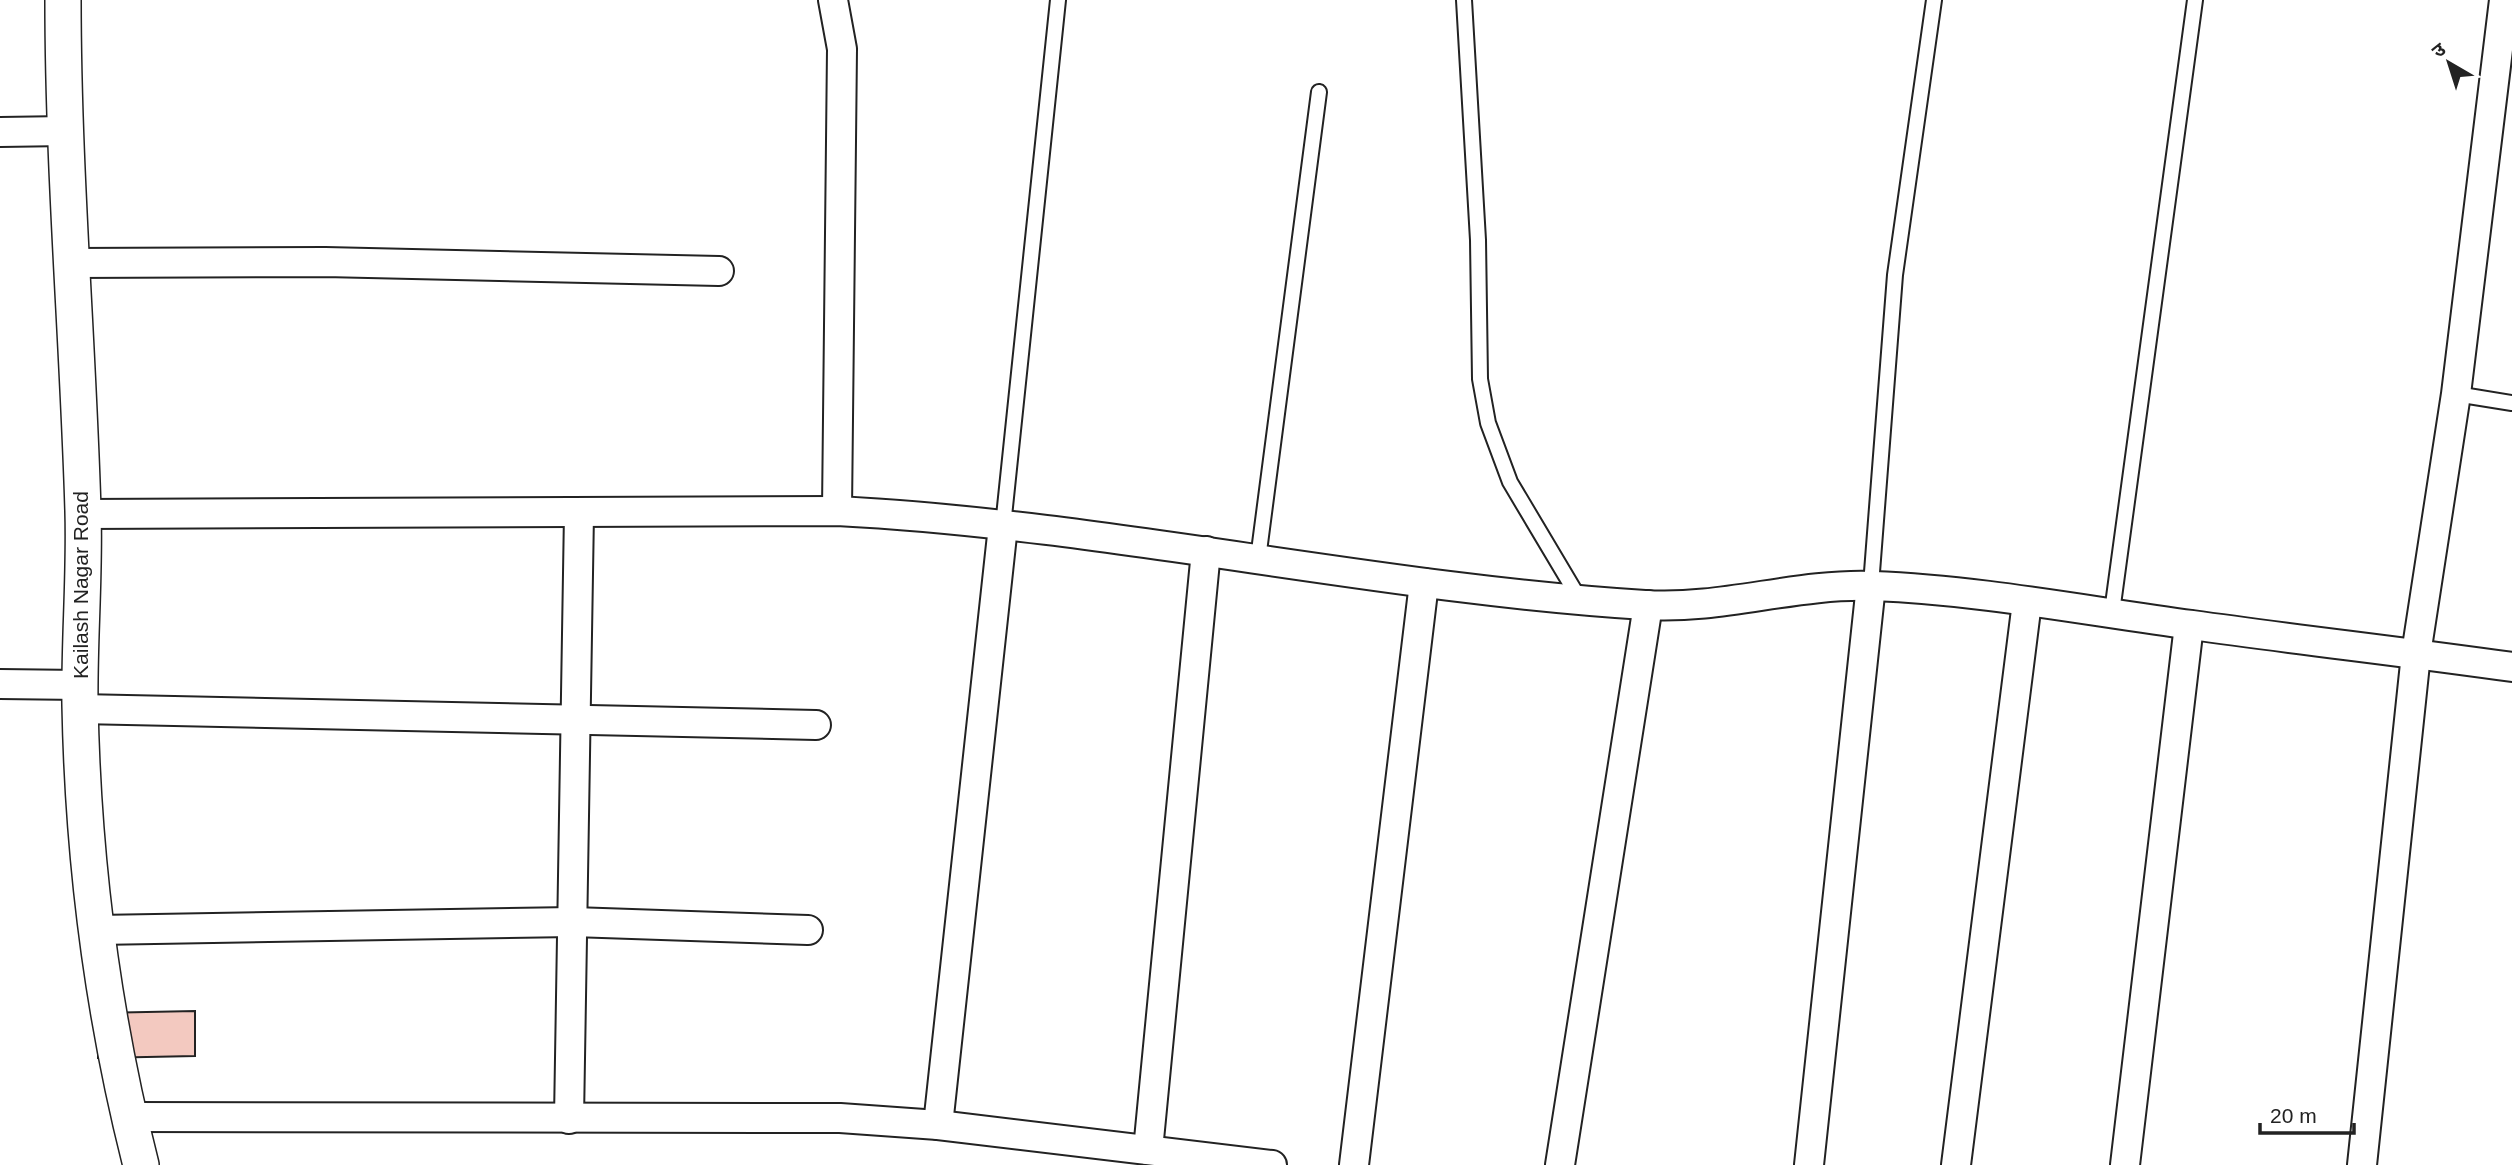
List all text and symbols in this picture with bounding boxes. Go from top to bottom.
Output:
north arrow [2414,28,2484,98]
text: उ [2428,38,2450,62]
street label: Kailash Nagar Road [69,491,92,679]
scale bar [2260,1092,2354,1136]
text: 20 m [2270,1104,2317,1127]

